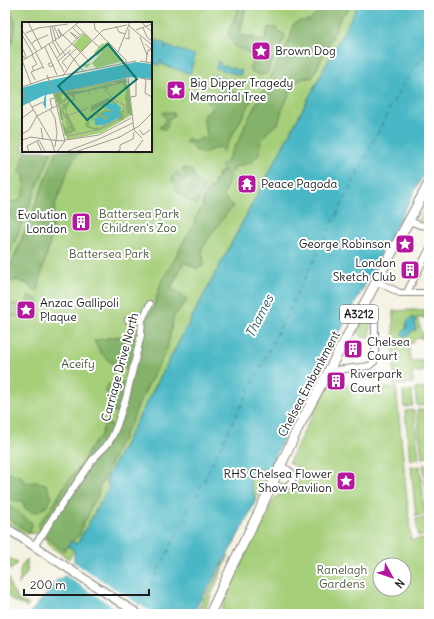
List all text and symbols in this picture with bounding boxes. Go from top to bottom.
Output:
inset map [22,22,152,152]
place icon: Brown Dog [250,40,272,62]
place label: Brown Dog [275,43,336,58]
place label: Big Dipper Tragedy Memorial Tree [190,75,293,104]
place icon: Big Dipper Tragedy Memorial Tree [165,79,187,101]
temple icon: Peace Pagoda [236,173,258,195]
place label: Peace Pagoda [261,176,337,191]
park label: Battersea Park Children's Zoo [99,206,179,235]
place label: Evolution London [17,207,67,236]
building icon: Evolution London [70,211,92,233]
place icon: George Robinson [394,233,416,255]
place label: George Robinson [299,236,391,251]
park label: Battersea Park [69,246,149,261]
place label: London Sketch Club [333,255,396,284]
building icon: London Sketch Club [399,259,421,281]
water label: Thames [241,291,278,341]
place label: Anzac Gallipoli Plaque [40,295,119,324]
place icon: Anzac Gallipoli Plaque [15,299,37,321]
road number: A3212 [340,305,378,323]
street label: Carriage Drive North [98,311,141,423]
street label: Chelsea Embankment [274,328,343,439]
place label: Chelsea Court [367,334,410,363]
building icon: Chelsea Court [342,338,364,360]
park label: Aceify [61,356,95,371]
place label: Riverpark Court [350,366,402,395]
building icon: Riverpark Court [325,370,347,392]
place label: RHS Chelsea Flower Show Pavilion [224,466,332,495]
place icon: RHS Chelsea Flower Show Pavilion [335,470,357,492]
north arrow [372,557,412,597]
park label: Ranelagh Gardens [317,562,368,591]
scale bar [24,571,149,597]
text: N [392,576,407,591]
text: 200 m [30,577,66,592]

